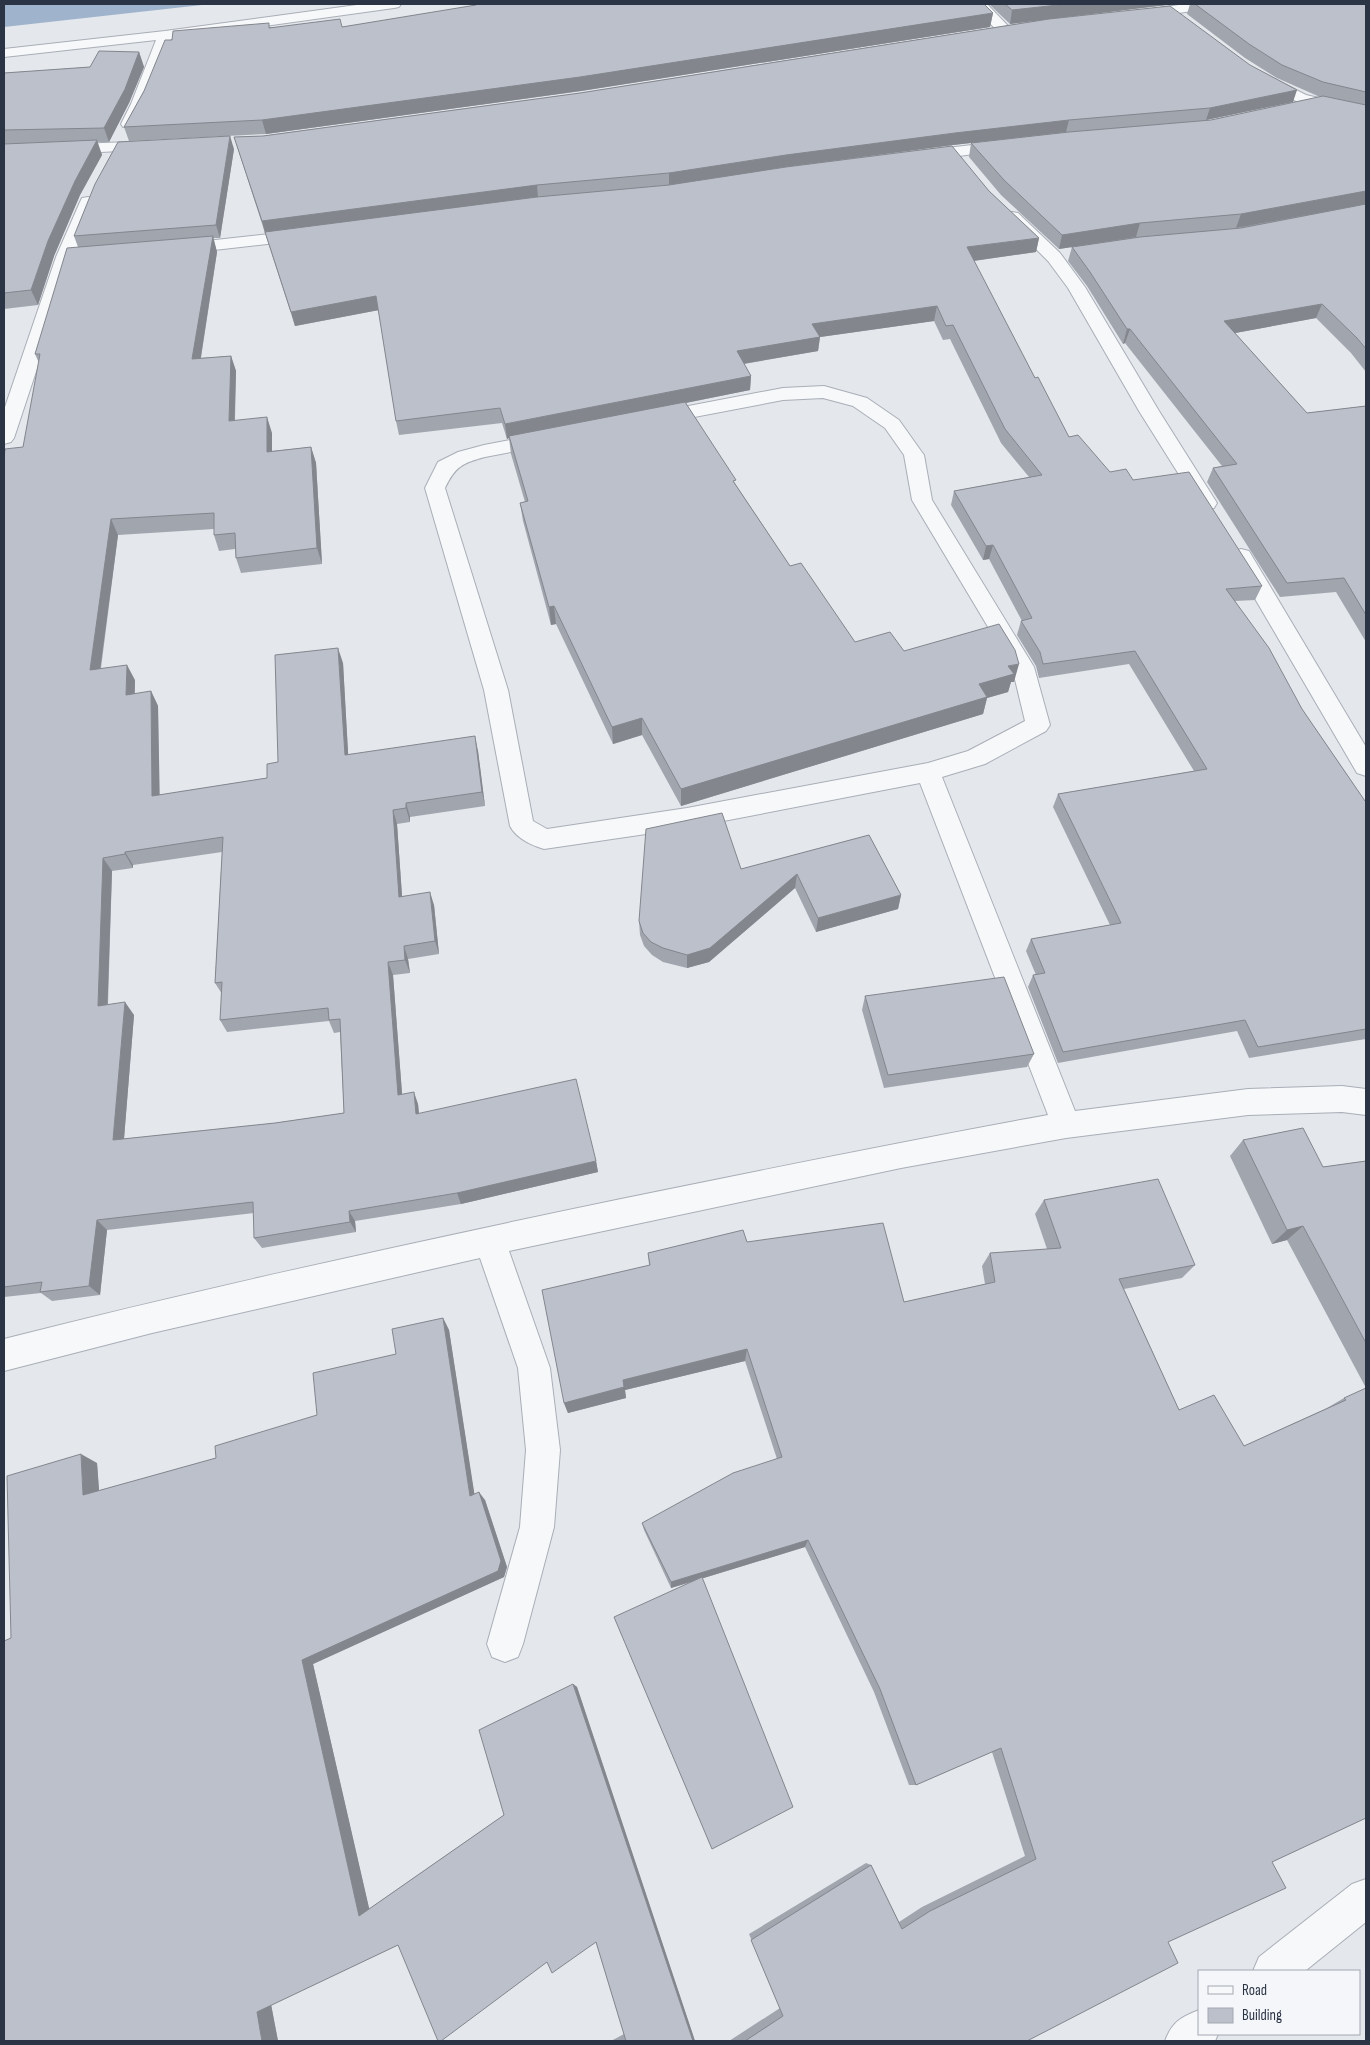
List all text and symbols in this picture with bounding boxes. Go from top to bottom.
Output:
legend [1198,1970,1360,2035]
text: Road [1242,1981,1267,2000]
text: Building [1242,2006,1282,2025]

